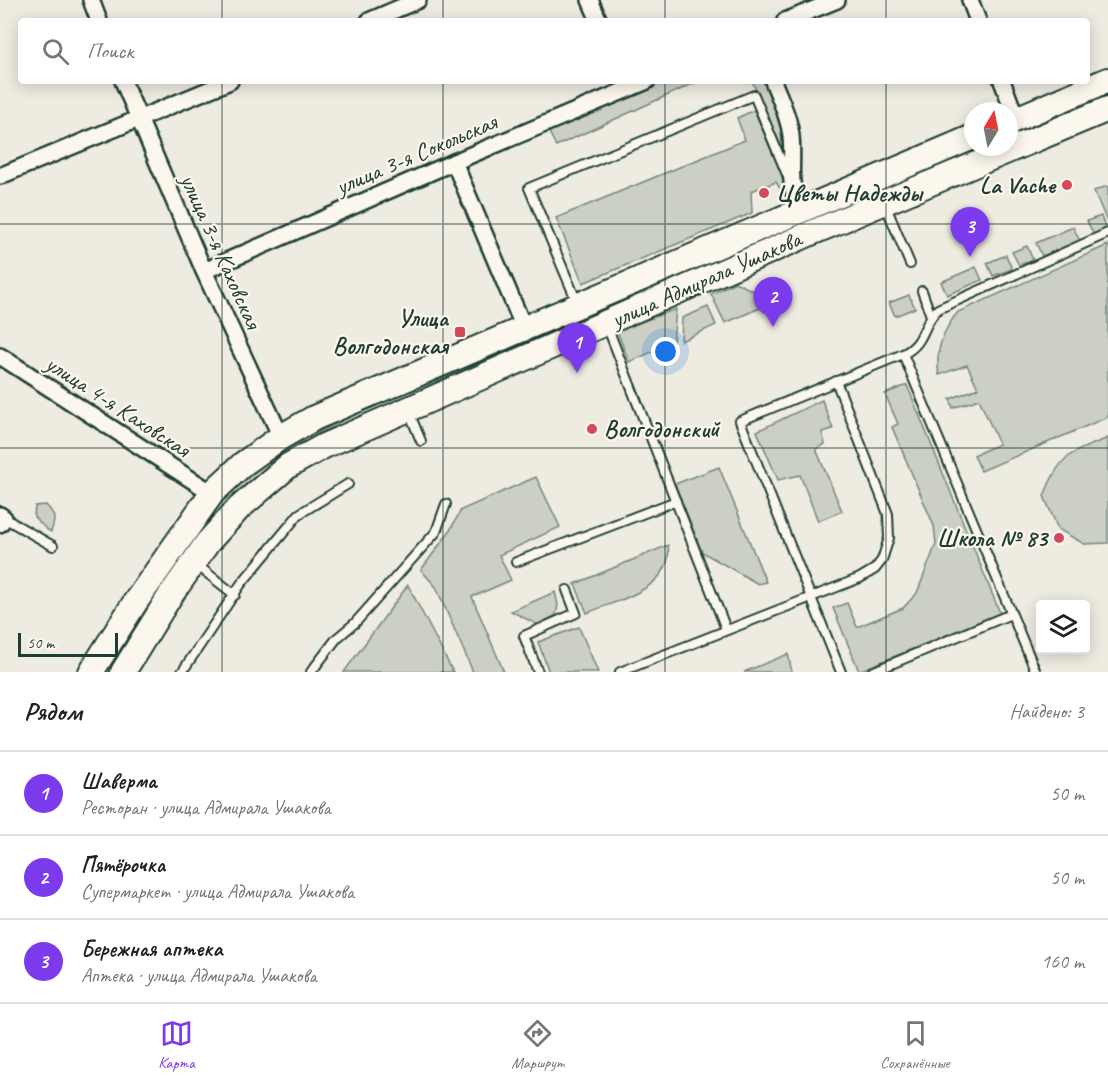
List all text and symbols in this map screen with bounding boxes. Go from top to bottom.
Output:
search box [18,18,1090,84]
icon: search [39,35,72,68]
text: Поиск [87,37,133,65]
north arrow [964,102,1018,156]
street label: улица 3-я Сокольская [329,106,502,202]
street label: улица 3-я Каховская [173,167,269,334]
place label: La Vache [980,170,1057,200]
place label: Цветы Надежды [776,178,924,208]
marker: La Vache [1060,178,1074,192]
marker: Цветы Надежды [757,186,771,200]
pin: 3 [950,208,990,257]
street label: улица Адмирала Ушакова [605,223,808,335]
pin: 2 [754,278,792,327]
place label: Улица Волгодонская [333,303,450,361]
pin: 1 [558,324,596,373]
marker: Улица Волгодонская [453,325,467,339]
your location [651,337,680,366]
street label: улица 4-я Каховская [39,347,197,465]
place label: Волгодонский [604,414,721,444]
marker: Волгодонский [585,422,599,436]
place label: Школа № 83 [937,523,1049,553]
marker: Школа № 83 [1052,531,1066,545]
map controls [1036,600,1090,654]
button: layers [1036,600,1090,654]
scale bar [18,630,118,658]
text: 50 m [27,633,54,653]
text: Рядом [24,695,82,728]
text: Найдено: 3 [1009,699,1084,724]
text: Шаверма [81,767,157,795]
text: 1 [39,781,48,806]
text: 50 m [1050,781,1084,806]
text: Ресторан · улица Адмирала Ушакова [81,795,331,820]
text: Пятёрочка [81,851,165,879]
text: 2 [39,865,48,890]
text: 50 m [1050,865,1084,890]
text: Супермаркет · улица Адмирала Ушакова [81,879,354,904]
text: Бережная аптека [81,935,222,963]
text: 3 [39,949,48,974]
text: 160 m [1041,949,1084,974]
text: Аптека · улица Адмирала Ушакова [81,963,317,988]
tab: Карта [158,1017,195,1073]
tab: Маршрут [511,1017,564,1073]
tab: Сохранённые [880,1017,950,1073]

